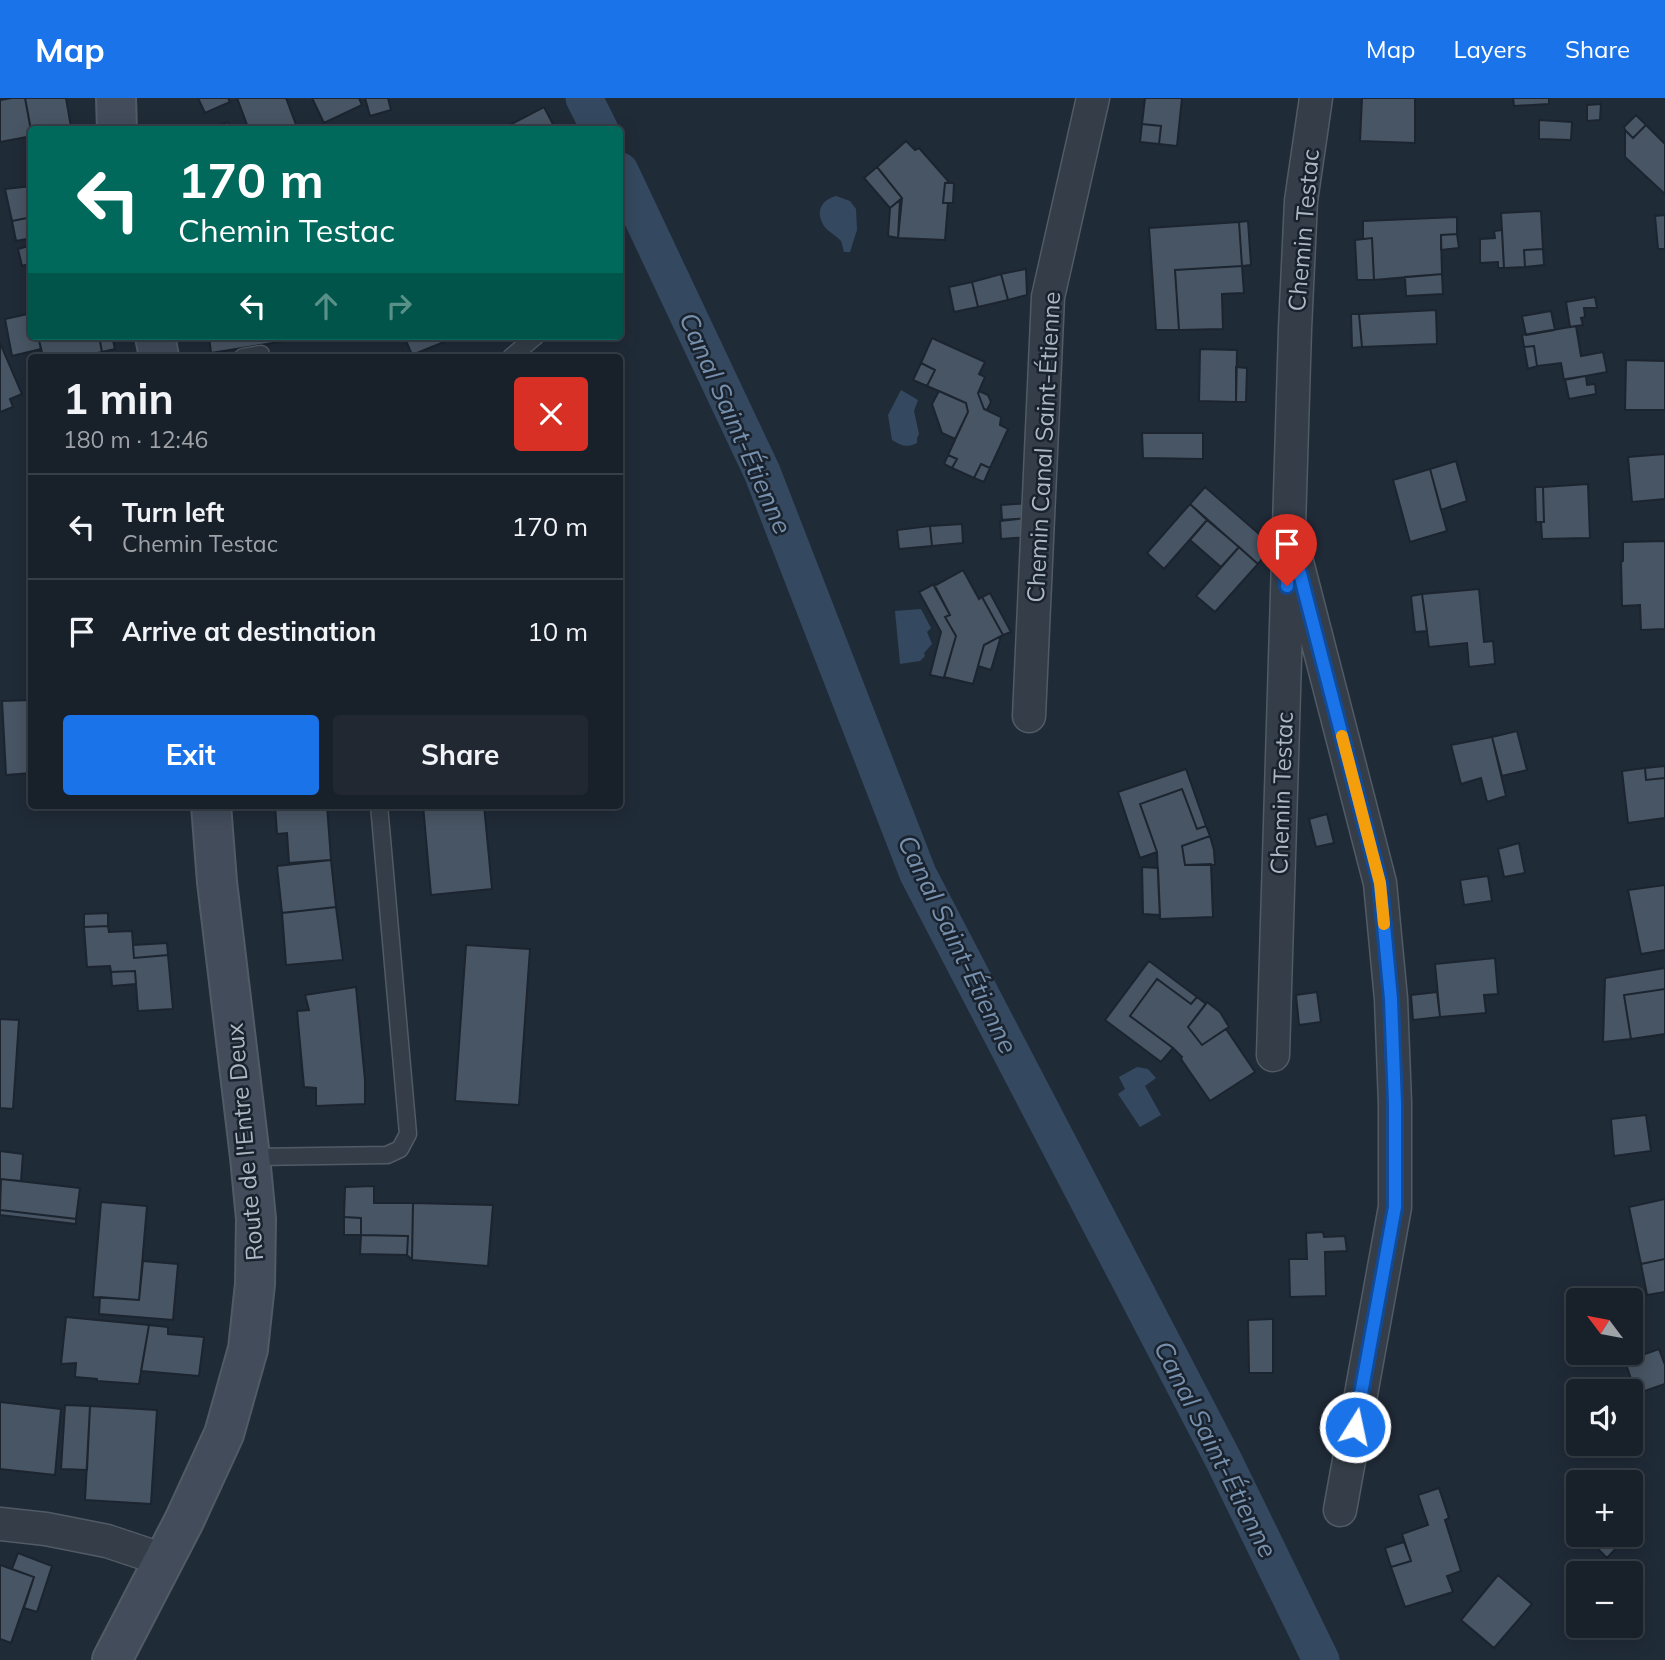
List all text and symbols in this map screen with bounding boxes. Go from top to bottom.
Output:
text: Map [35,29,105,70]
text: Map [1366,34,1415,64]
text: Layers [1453,34,1527,64]
text: Share [1565,34,1630,64]
street label: Chemin Testac [1281,147,1325,312]
text: 170 m [178,149,324,210]
icon: left [63,154,154,245]
text: Chemin Testac [178,210,395,250]
icon: left [234,287,272,325]
icon: ahead [307,287,345,325]
icon: right [380,287,418,325]
street label: Chemin Canal Saint-Étienne [1020,291,1066,603]
water label: Canal Saint-Étienne [672,307,800,539]
text: 1 min [63,372,174,425]
button: close [514,377,588,451]
text: 180 m · 12:46 [63,425,208,454]
text: Turn left [122,496,224,529]
icon: left [63,508,101,546]
text: 170 m [512,510,588,543]
pin [1257,514,1317,586]
icon: arrive [1268,525,1306,563]
text: Chemin Testac [122,529,278,558]
icon: arrive [63,613,101,651]
text: Arrive at destination [122,615,377,648]
text: 10 m [527,615,588,648]
street label: Chemin Testac [1263,711,1299,875]
button: Exit [63,715,319,795]
button: Share [333,715,588,795]
water label: Canal Saint-Étienne [891,829,1025,1059]
street label: Route de l'Entre Deux [219,1022,269,1262]
north arrow [1566,1288,1643,1365]
map controls [1566,1288,1643,1638]
water label: Canal Saint-Étienne [1147,1335,1285,1563]
button: sound [1566,1379,1643,1456]
position arrow [1318,1390,1392,1464]
button: + [1566,1470,1643,1547]
button: − [1566,1561,1643,1638]

